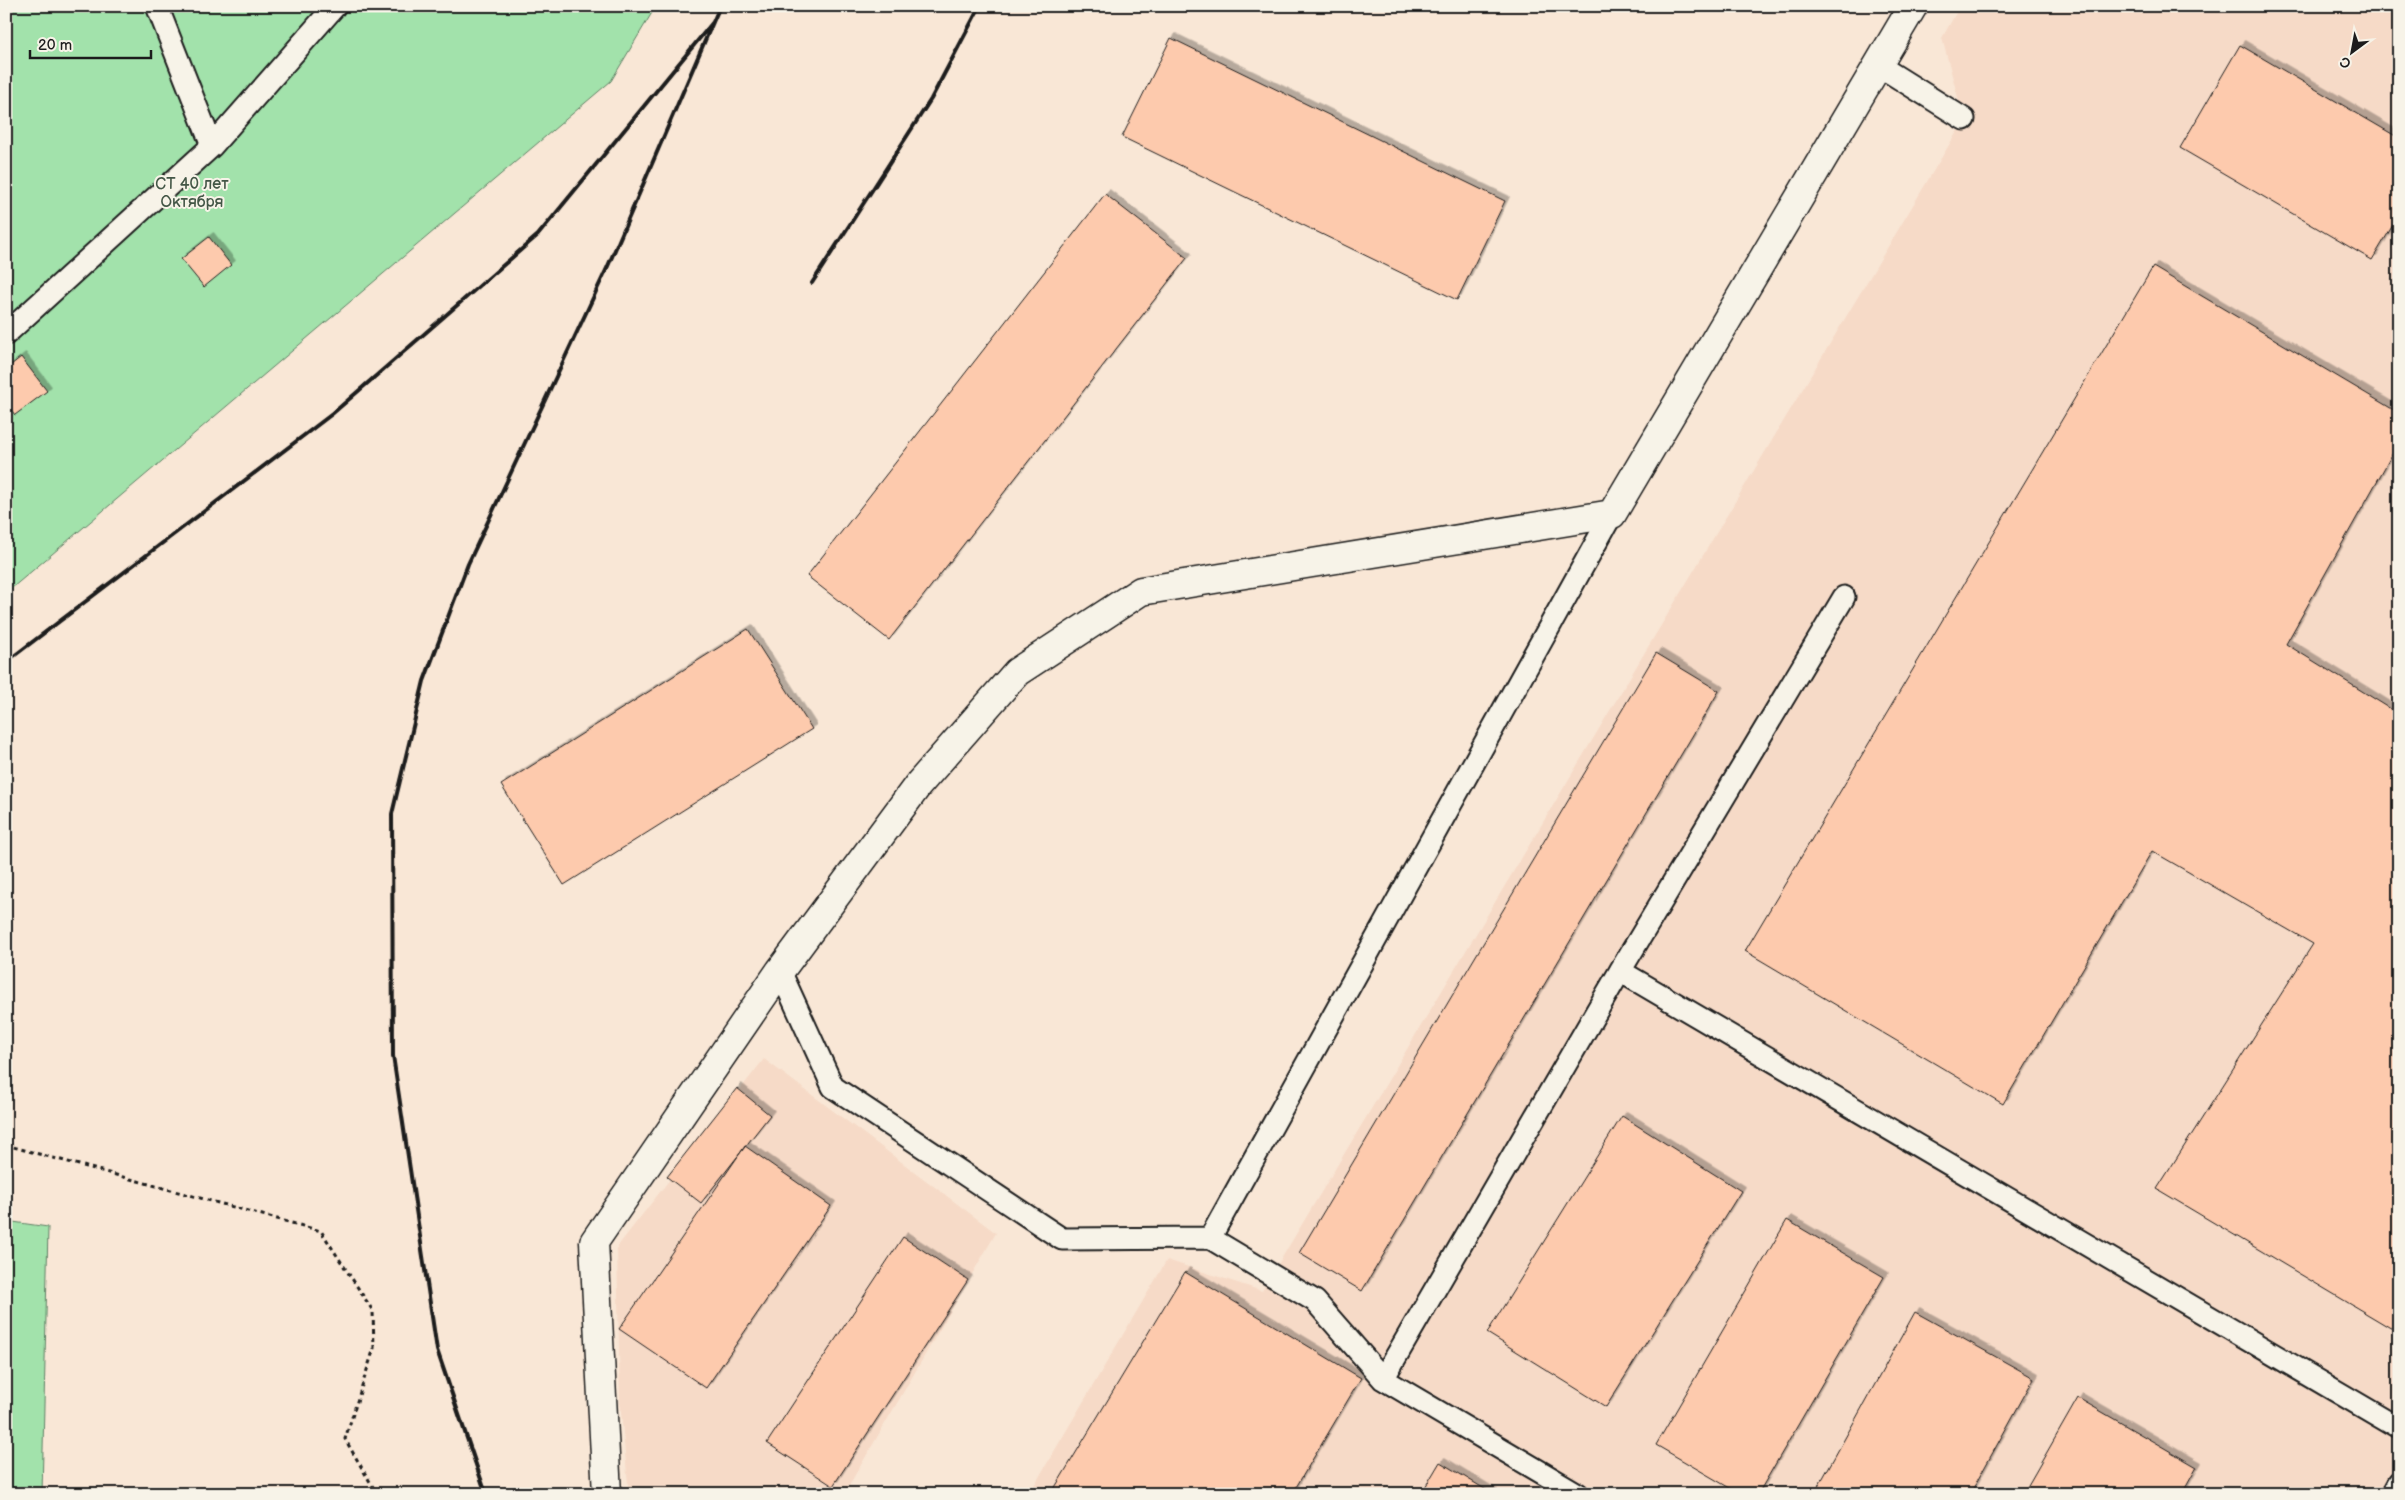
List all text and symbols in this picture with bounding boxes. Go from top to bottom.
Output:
scale bar [30,28,151,60]
north arrow [2328,28,2378,78]
text: 20 m [38,36,72,55]
text: С [2337,53,2354,72]
park label: СТ 40 лет Октября [155,175,229,212]

